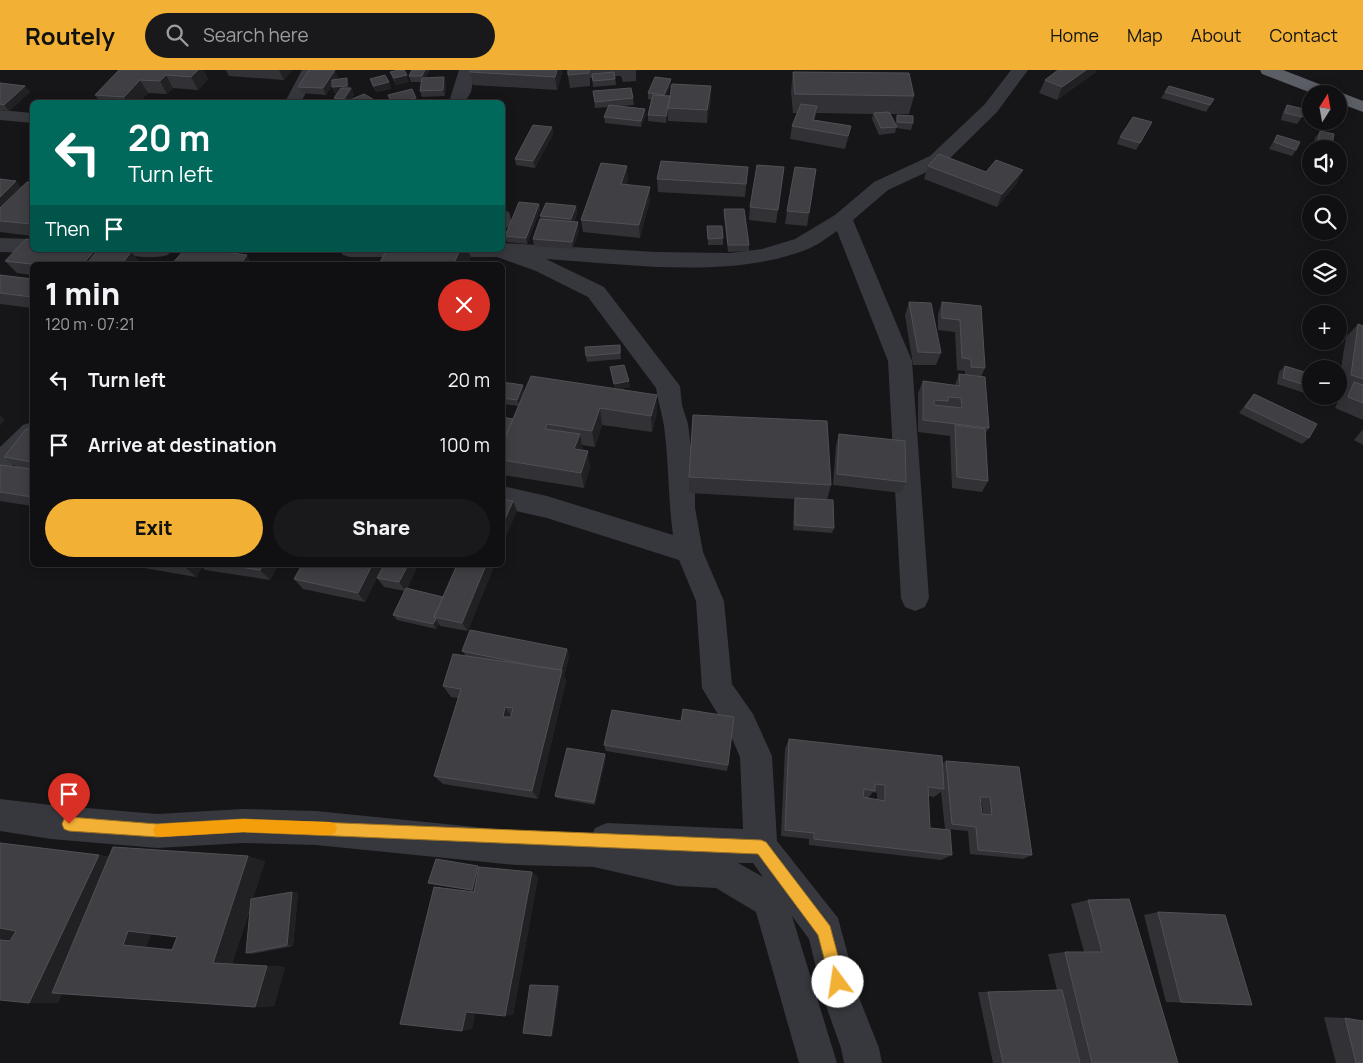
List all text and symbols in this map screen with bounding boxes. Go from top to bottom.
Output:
search box [145,13,495,58]
text: Routely [25,19,115,52]
icon: search [163,21,191,49]
text: Search here [203,22,309,48]
text: Home [1050,23,1099,47]
text: Map [1127,23,1163,47]
text: About [1191,23,1241,47]
text: Contact [1269,23,1338,47]
north arrow [1302,85,1348,130]
map controls [1302,85,1347,405]
text: 20 m [128,114,210,162]
icon: left [45,120,110,185]
button: sound [1302,140,1347,185]
text: Turn left [128,159,213,189]
button: search [1302,195,1347,240]
icon: arrive [100,215,128,243]
text: Then [45,216,90,242]
button: layers [1302,250,1347,295]
text: 1 min [45,273,120,314]
button: close [438,279,490,331]
button: + [1302,305,1347,350]
text: 120 m · 07:21 [45,313,135,335]
button: − [1302,360,1347,405]
icon: left [45,366,73,394]
text: Turn left [88,367,166,393]
text: 20 m [448,367,490,393]
icon: arrive [45,431,73,459]
text: Arrive at destination [88,432,277,458]
text: 100 m [439,432,490,458]
button: Exit [45,499,263,557]
button: Share [273,499,490,557]
pin [48,773,90,824]
icon: arrive [55,780,83,808]
position arrow [811,955,863,1007]

